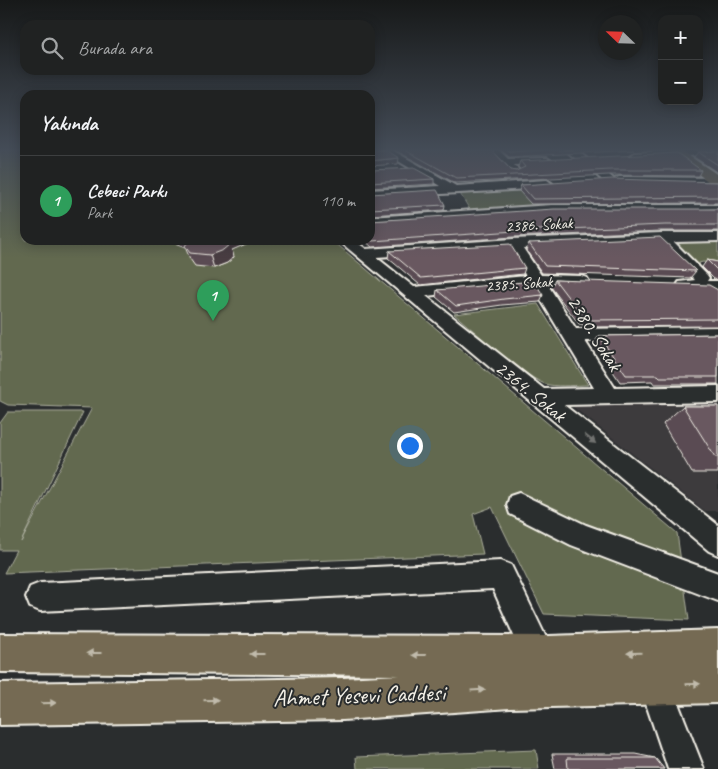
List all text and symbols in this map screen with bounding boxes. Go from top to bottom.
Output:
north arrow [598,15,643,60]
map controls [658,15,703,105]
button: + [658,15,703,60]
search box [20,20,375,75]
icon: search [38,34,66,62]
text: Burada ara [78,36,152,60]
button: − [658,60,703,105]
text: Yakında [40,110,98,136]
text: Cebeci Parkı [87,179,166,203]
text: 1 [52,191,60,211]
text: 110 m [321,191,355,211]
text: Park [87,203,112,223]
street label: 2386. Sokak [505,213,574,237]
street label: 2385. Sokak [485,272,554,296]
pin: 1 [197,280,229,321]
street label: 2380. Sokak [562,291,628,377]
street label: 2364. Sokak [490,355,573,429]
your location [397,433,423,459]
one-way arrow [584,433,597,444]
one-way arrow [86,649,102,657]
one-way arrow [626,649,642,657]
one-way arrow [249,650,265,658]
one-way arrow [411,651,427,659]
street label: Ahmet Yesevi Caddesi [272,677,448,713]
one-way arrow [686,680,702,688]
one-way arrow [471,685,487,693]
one-way arrow [203,696,219,704]
one-way arrow [41,698,57,706]

